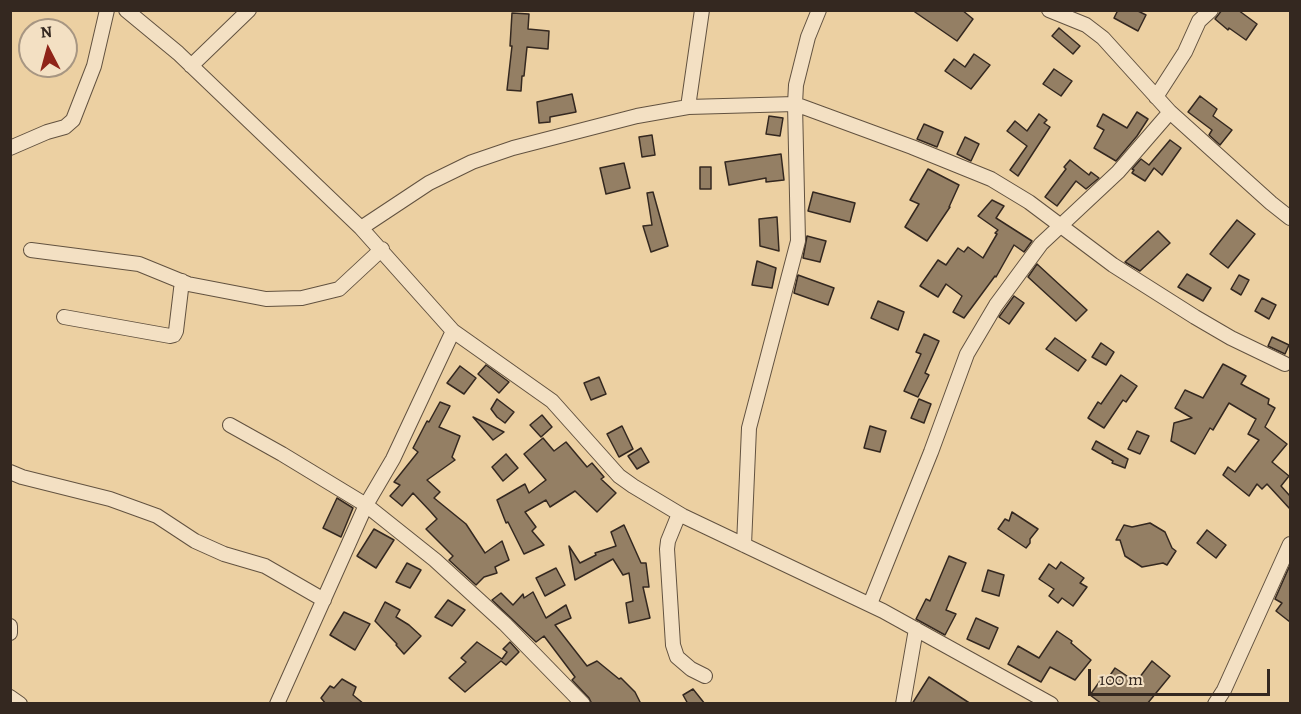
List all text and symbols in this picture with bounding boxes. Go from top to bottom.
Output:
north arrow [18,18,78,78]
text: N [39,21,53,44]
scale bar [1091,657,1272,695]
text: 100 m [1099,667,1143,691]

